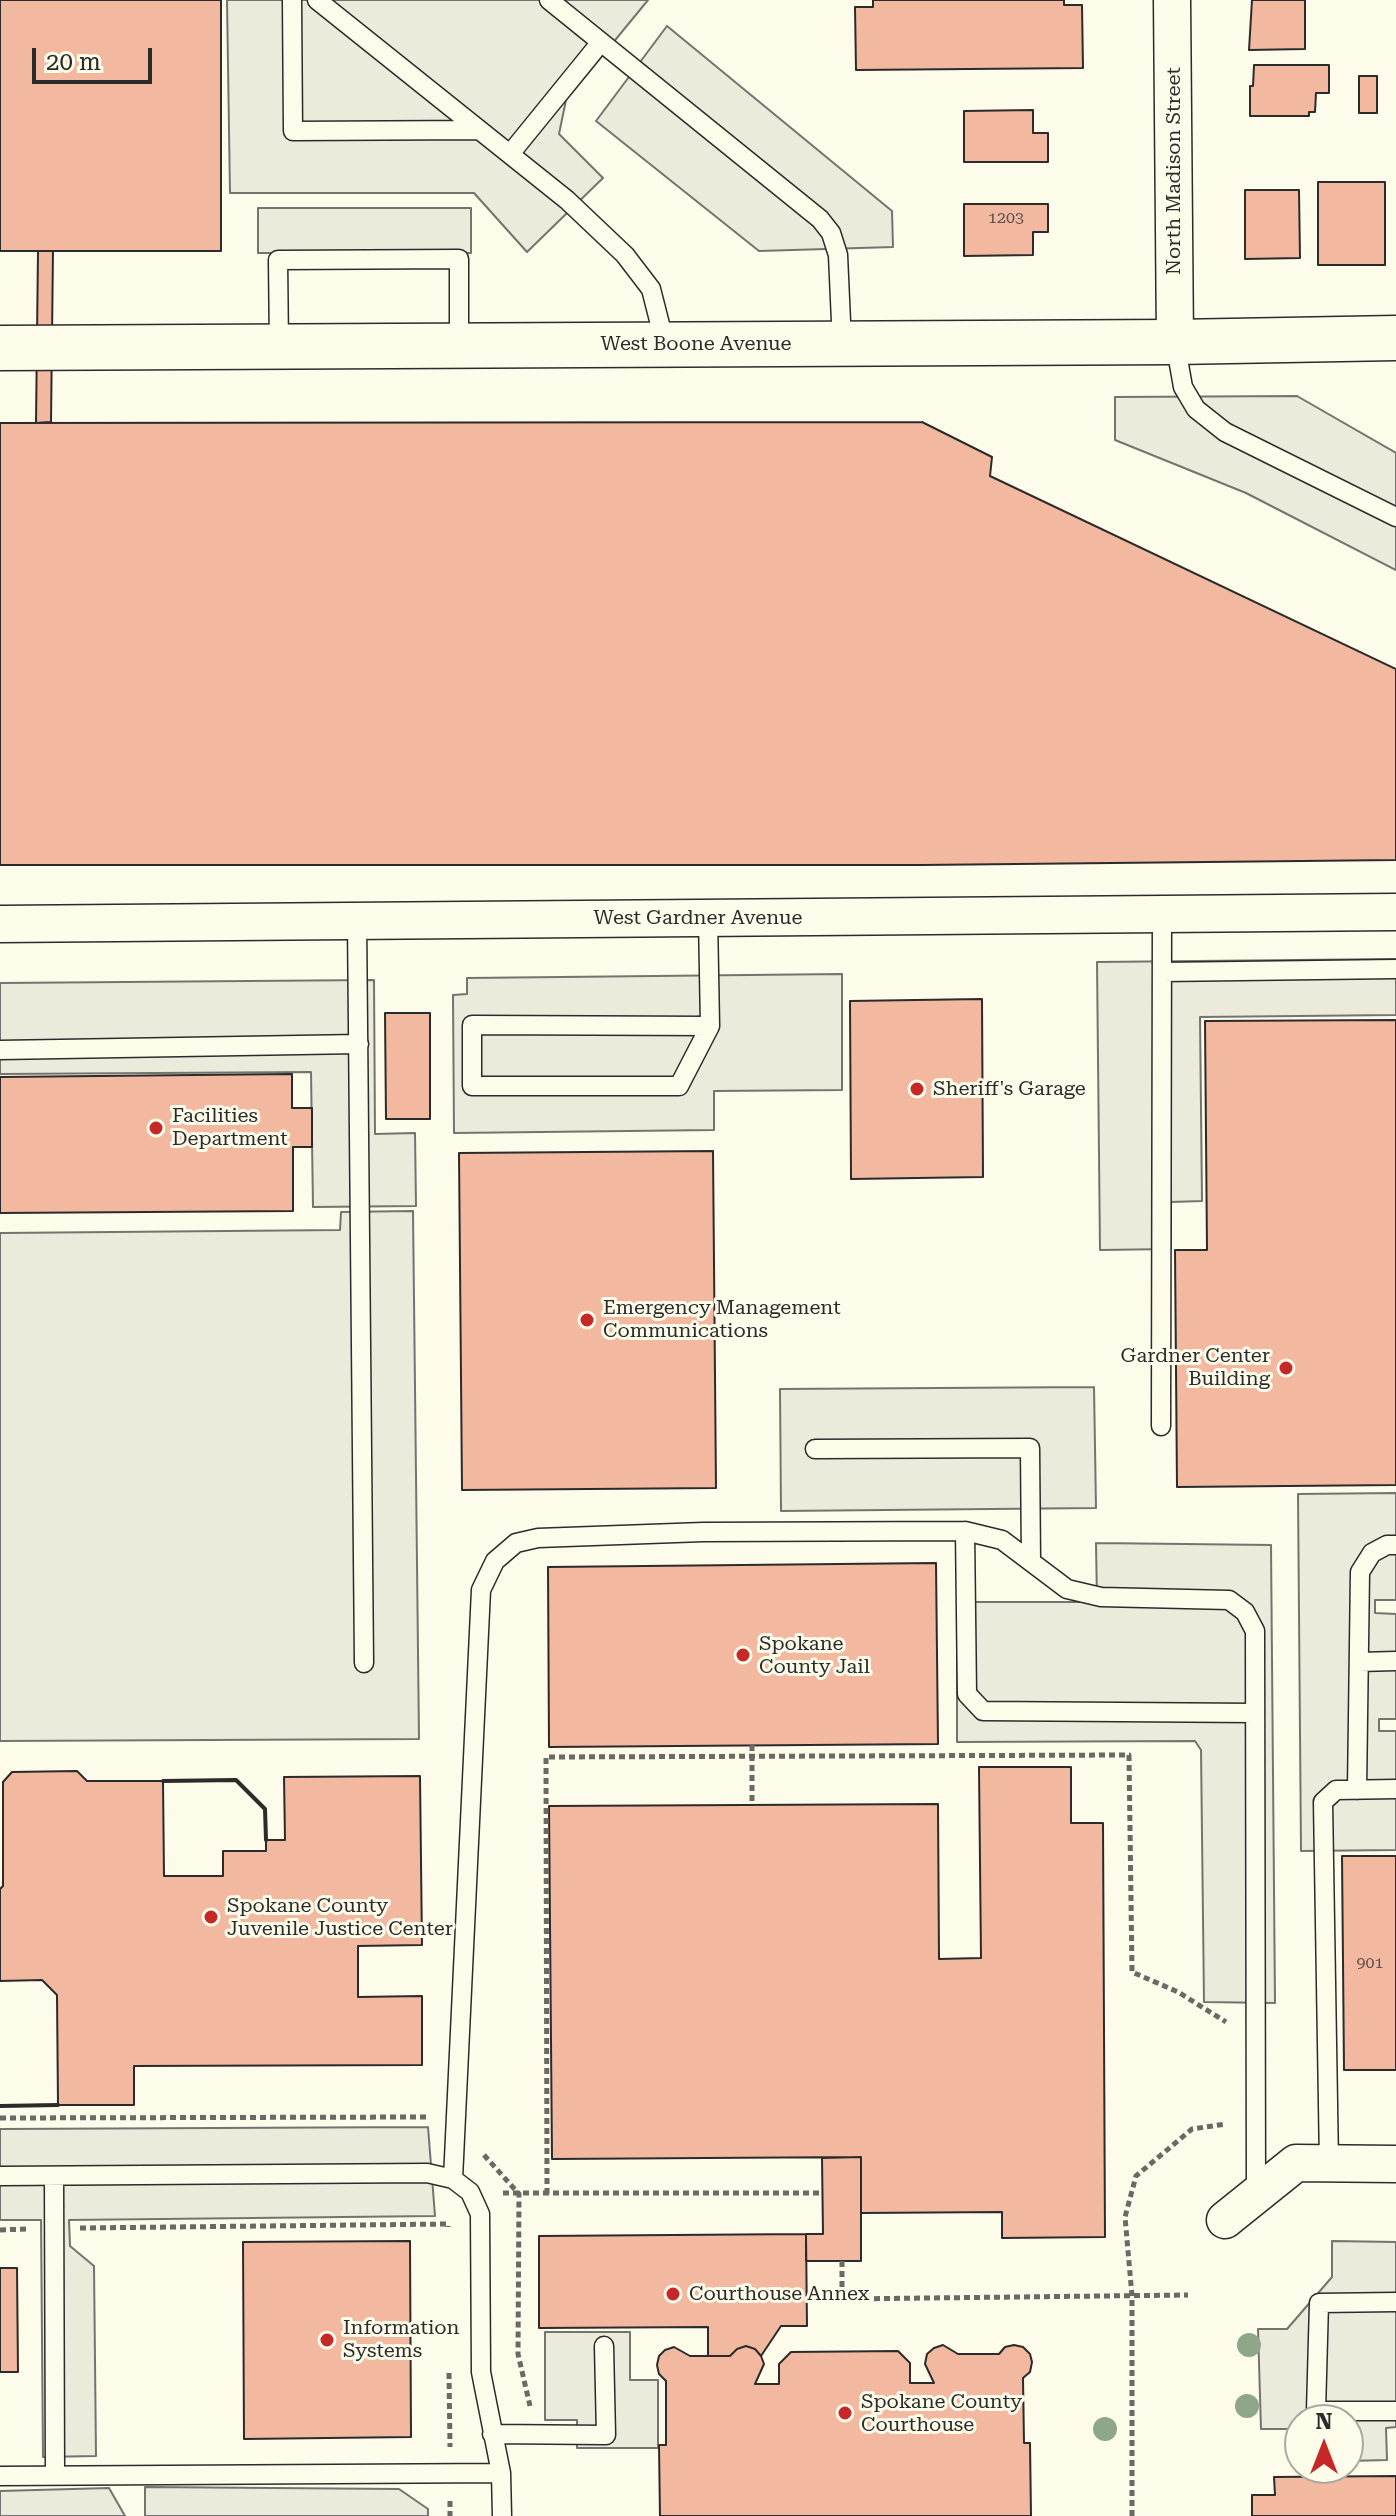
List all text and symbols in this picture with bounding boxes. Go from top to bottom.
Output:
scale bar [36,32,156,82]
text: 20 m [46,48,101,76]
street label: North Madison Street [1162,67,1186,275]
house number: 1203 [988,208,1024,228]
street label: West Boone Avenue [600,332,792,356]
street label: West Gardner Avenue [594,906,802,930]
place label: Sheriff's Garage [933,1077,1086,1101]
marker: Sheriff's Garage [908,1080,926,1098]
place label: Facilities Department [172,1104,288,1151]
marker: Facilities Department [147,1119,165,1137]
place label: Emergency Management Communications [603,1296,841,1343]
marker: Emergency Management Communications [578,1311,596,1329]
place label: Gardner Center Building [1121,1344,1270,1391]
marker: Gardner Center Building [1277,1359,1295,1377]
place label: Spokane County Jail [759,1632,870,1679]
marker: Spokane County Jail [734,1646,752,1664]
place label: Spokane County Juvenile Justice Center [227,1894,453,1941]
marker: Spokane County Juvenile Justice Center [202,1908,220,1926]
house number: 901 [1357,1953,1383,1973]
place label: Courthouse Annex [689,2282,869,2306]
marker: Courthouse Annex [664,2285,682,2303]
place label: Information Systems [343,2316,460,2363]
marker: Information Systems [318,2331,336,2349]
place label: Spokane County Courthouse [861,2390,1022,2437]
marker: Spokane County Courthouse [836,2404,854,2422]
north arrow [1284,2404,1364,2484]
text: N [1316,2409,1332,2434]

